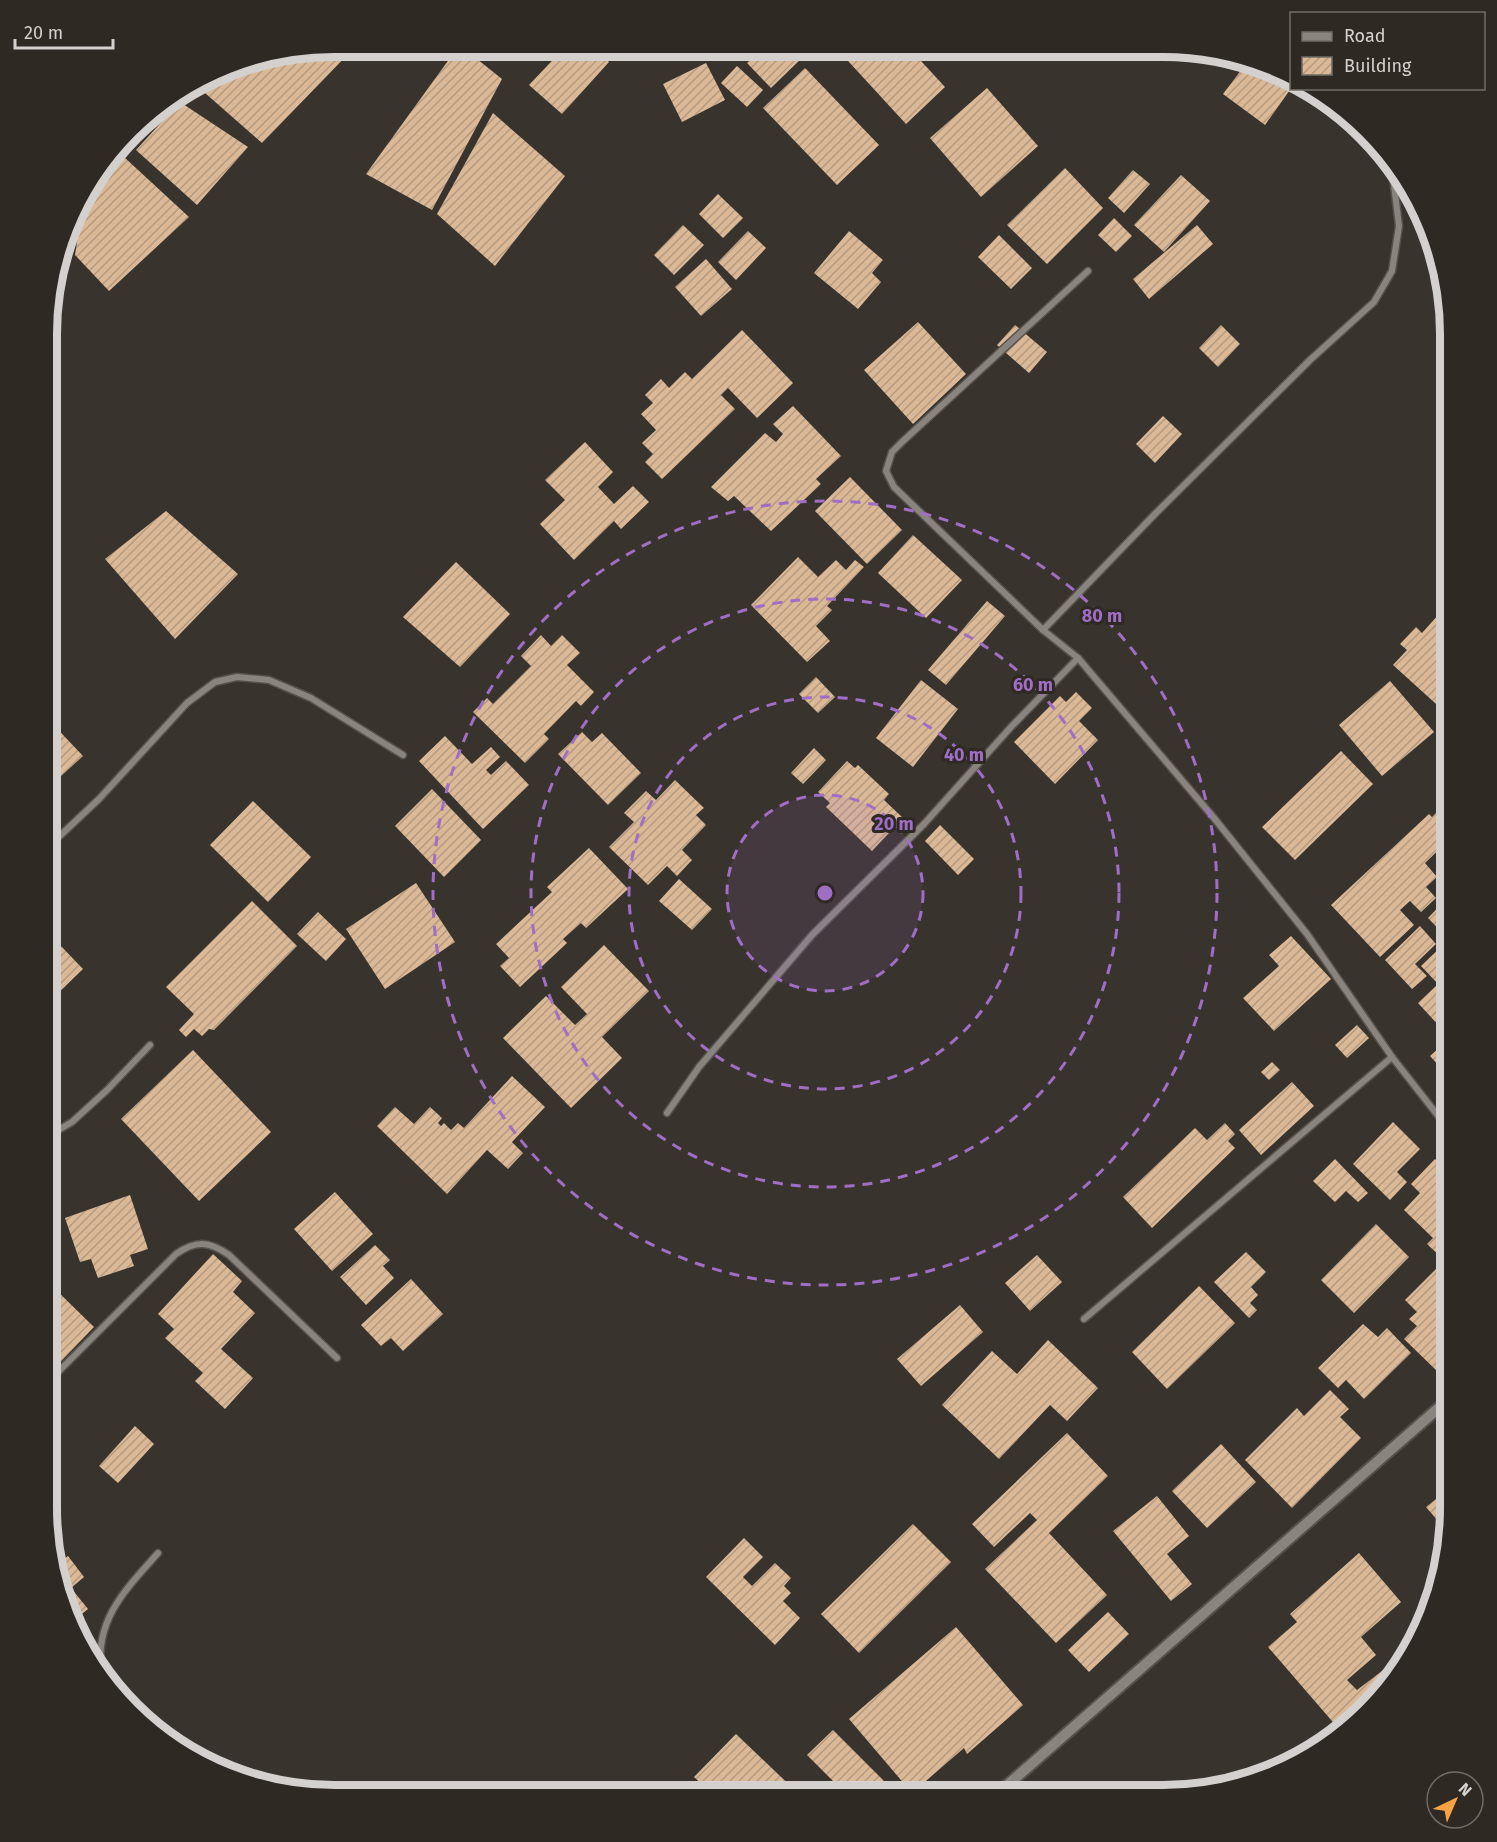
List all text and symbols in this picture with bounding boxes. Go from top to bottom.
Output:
scale bar [15,12,112,50]
legend [1290,12,1485,90]
text: 20 m [24,22,63,44]
text: Road [1344,25,1386,47]
text: Building [1344,55,1412,77]
text: 80 m [1082,605,1122,627]
text: 60 m [1013,674,1053,696]
text: 40 m [944,744,984,766]
text: 20 m [874,813,914,835]
centre of rings [815,883,835,903]
north arrow [1425,1770,1485,1830]
text: N [1455,1779,1475,1800]

